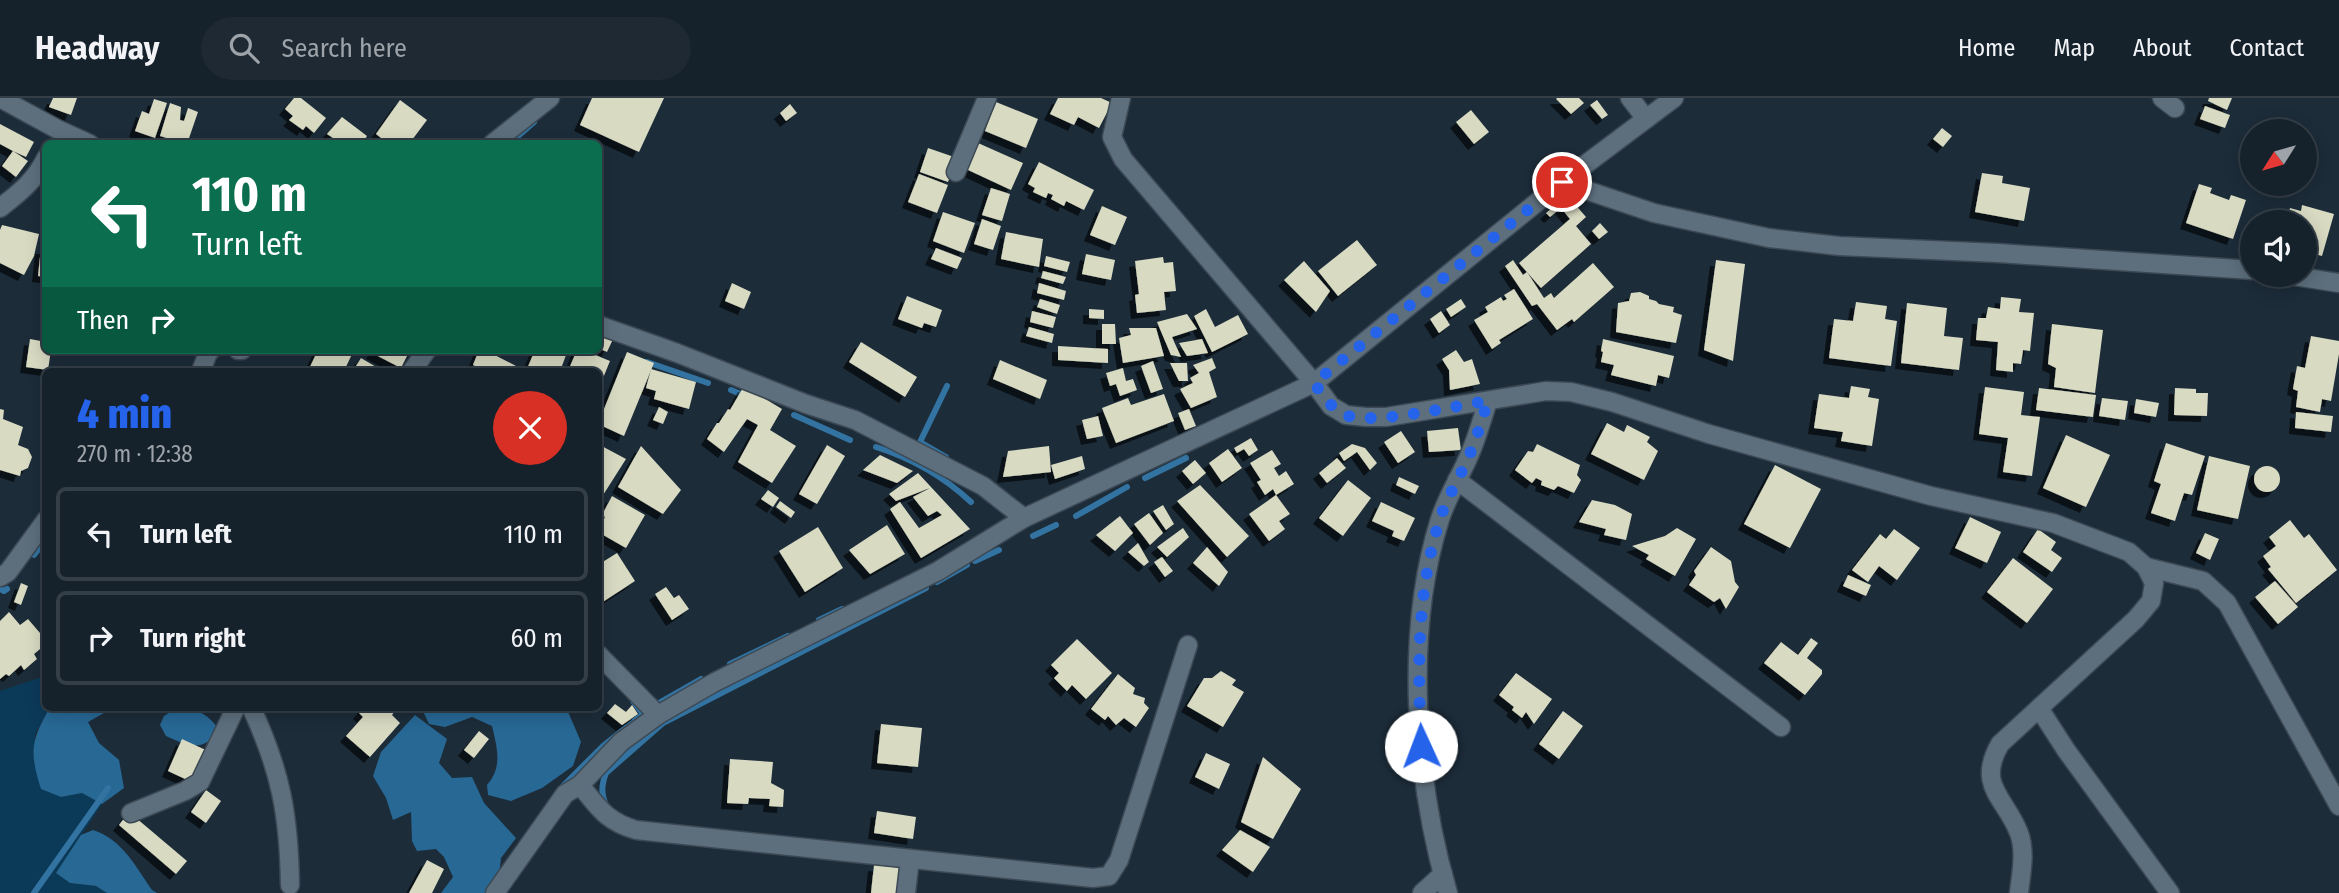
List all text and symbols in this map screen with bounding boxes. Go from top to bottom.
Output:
search box [201,17,691,80]
text: Headway [35,28,159,68]
icon: search [225,29,263,67]
text: Search here [281,33,407,64]
text: Home [1958,34,2015,62]
text: Map [2053,34,2095,62]
text: About [2133,34,2191,62]
text: Contact [2229,34,2304,62]
north arrow [2240,119,2317,196]
map controls [2240,119,2317,287]
pin [1532,152,1592,212]
icon: arrive [1543,163,1581,201]
text: 110 m [192,165,307,224]
icon: left [77,168,168,259]
button: sound [2240,210,2317,287]
text: Turn left [192,225,302,263]
icon: right [143,301,181,339]
text: Then [77,305,129,336]
text: 4 min [77,389,172,439]
button: close [493,391,567,465]
text: 270 m · 12:38 [77,440,193,468]
icon: left [81,515,119,553]
text: Turn left [140,519,232,550]
text: 110 m [503,519,563,550]
icon: right [81,619,119,657]
text: Turn right [140,623,246,654]
text: 60 m [510,623,563,654]
position arrow [1384,709,1458,783]

